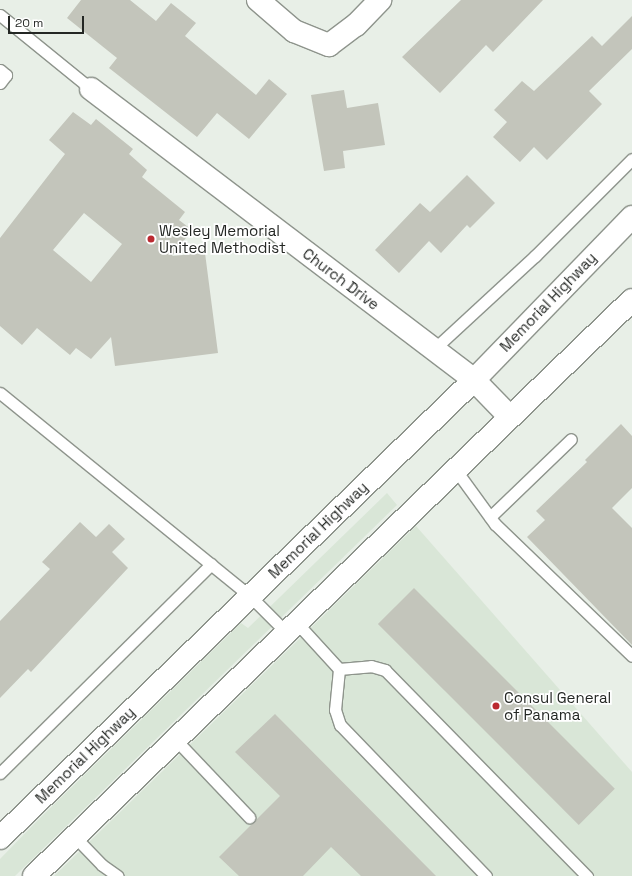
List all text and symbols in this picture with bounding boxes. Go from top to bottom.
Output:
scale bar [10,8,86,34]
text: 20 m [15,15,43,31]
place label: Wesley Memorial United Methodist [159,221,286,256]
marker: Wesley Memorial United Methodist [146,234,156,244]
street label: Church Drive [299,244,383,314]
street label: Memorial Highway [496,249,600,355]
street label: Memorial Highway [265,478,371,582]
place label: Consul General of Panama [504,688,611,723]
marker: Consul General of Panama [491,701,501,711]
street label: Memorial Highway [32,703,138,807]

